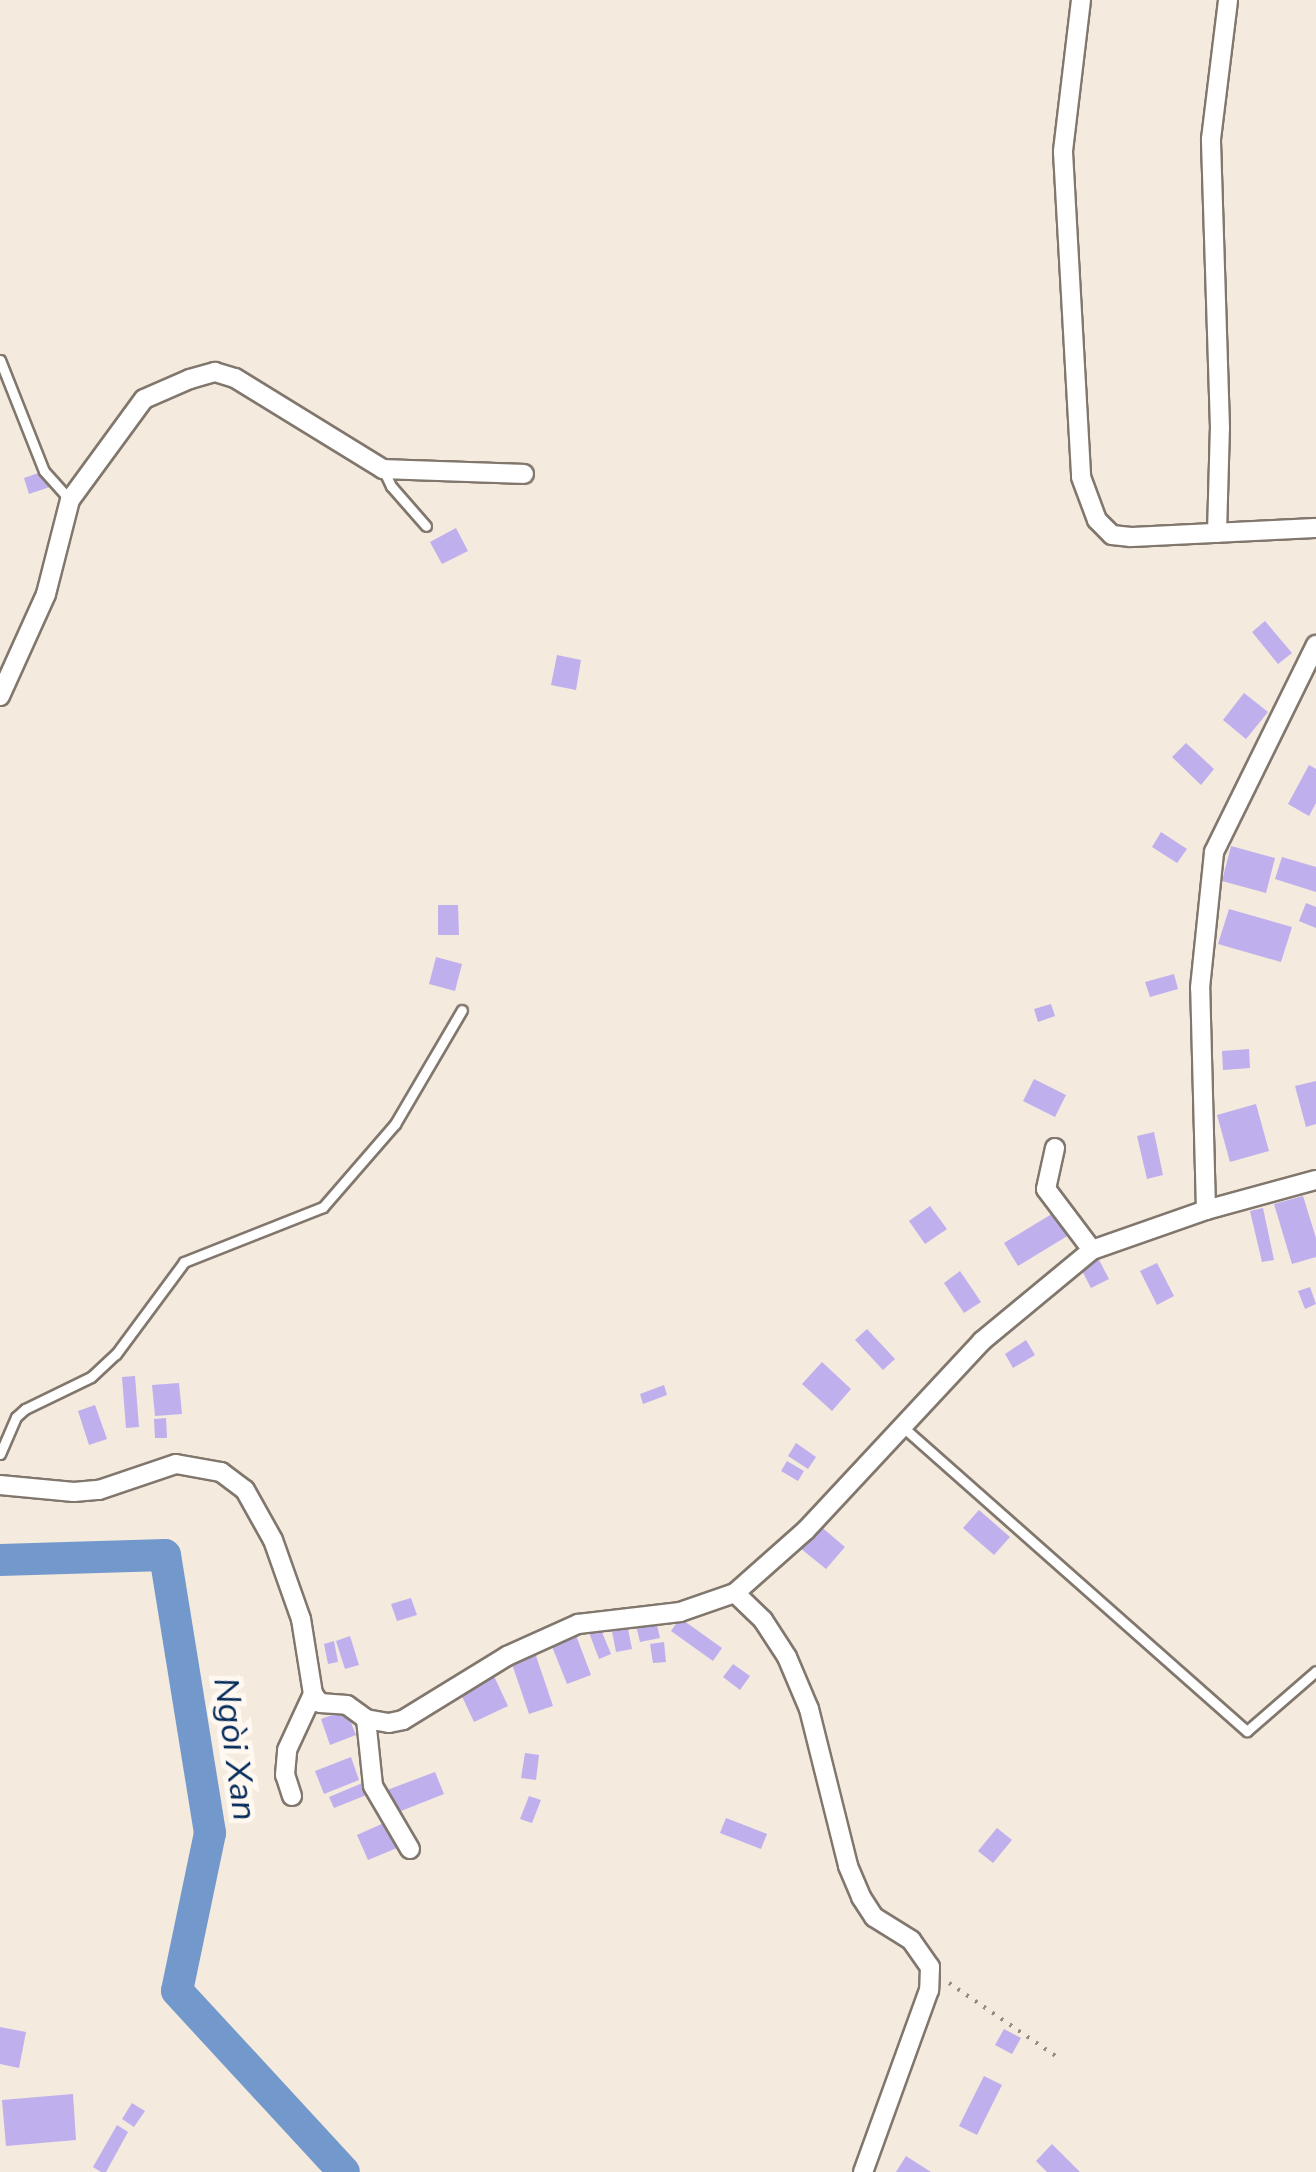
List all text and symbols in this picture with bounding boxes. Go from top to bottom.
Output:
water label: Ngòi Xan [204,1675,266,1823]

